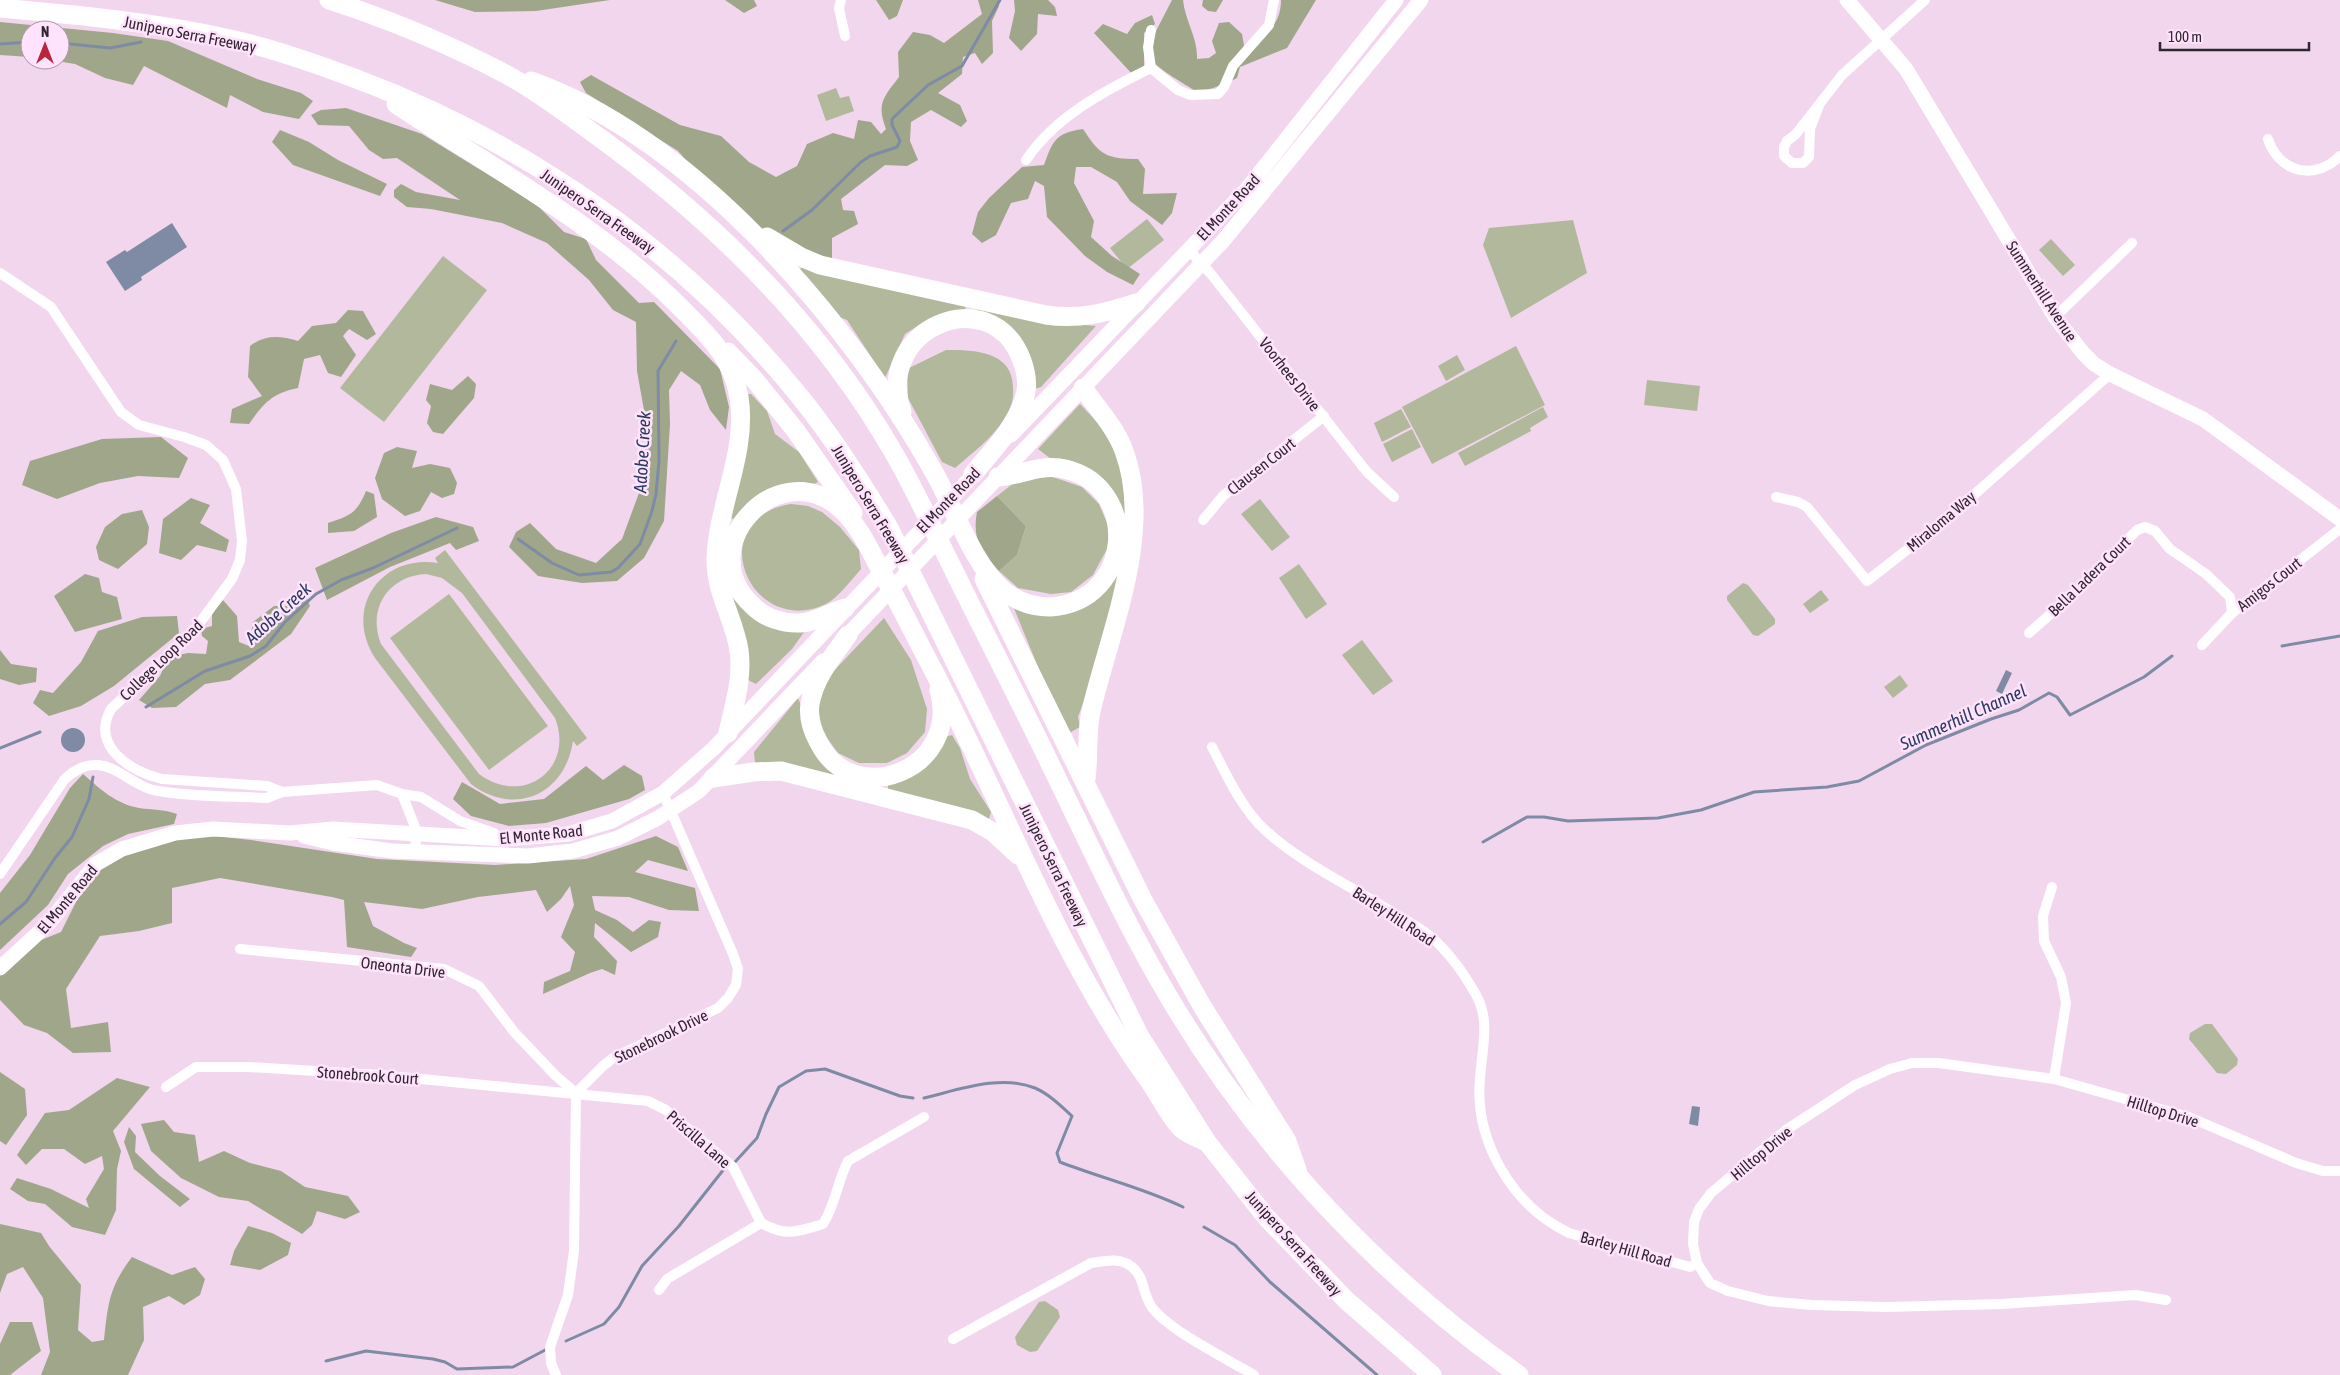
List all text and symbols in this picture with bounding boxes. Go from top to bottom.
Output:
street label: Junipero Serra Freeway [122,12,258,57]
north arrow [20,20,70,70]
scale bar [2160,20,2309,52]
text: N [41,24,49,40]
text: 100 m [2168,28,2202,45]
street label: Junipero Serra Freeway [537,165,659,258]
street label: El Monte Road [1193,170,1263,244]
street label: Summerhill Avenue [2003,238,2081,344]
street label: Voorhees Drive [1256,334,1324,414]
water label: Adobe Creek [629,410,655,494]
street label: Clausen Court [1224,434,1299,498]
street label: Junipero Serra Freeway [828,442,914,567]
street label: El Monte Road [912,464,984,536]
street label: Miraloma Way [1903,487,1980,556]
street label: Bella Ladera Court [2044,532,2134,620]
street label: Amigos Court [2233,553,2306,615]
water label: Adobe Creek [240,577,316,649]
street label: College Loop Road [116,616,207,705]
water label: Summerhill Channel [1896,680,2029,755]
street label: Junipero Serra Freeway [1015,800,1092,930]
street label: El Monte Road [498,821,584,847]
street label: El Monte Road [33,861,101,937]
street label: Barley Hill Road [1349,883,1438,950]
street label: Oneonta Drive [360,953,446,981]
street label: Stonebrook Drive [612,1006,710,1066]
street label: Stonebrook Court [317,1062,420,1088]
street label: Hilltop Drive [2125,1092,2201,1131]
street label: Priscilla Lane [664,1107,734,1171]
street label: Hilltop Drive [1727,1122,1796,1185]
street label: Junipero Serra Freeway [1241,1187,1346,1300]
street label: Barley Hill Road [1578,1227,1674,1272]

